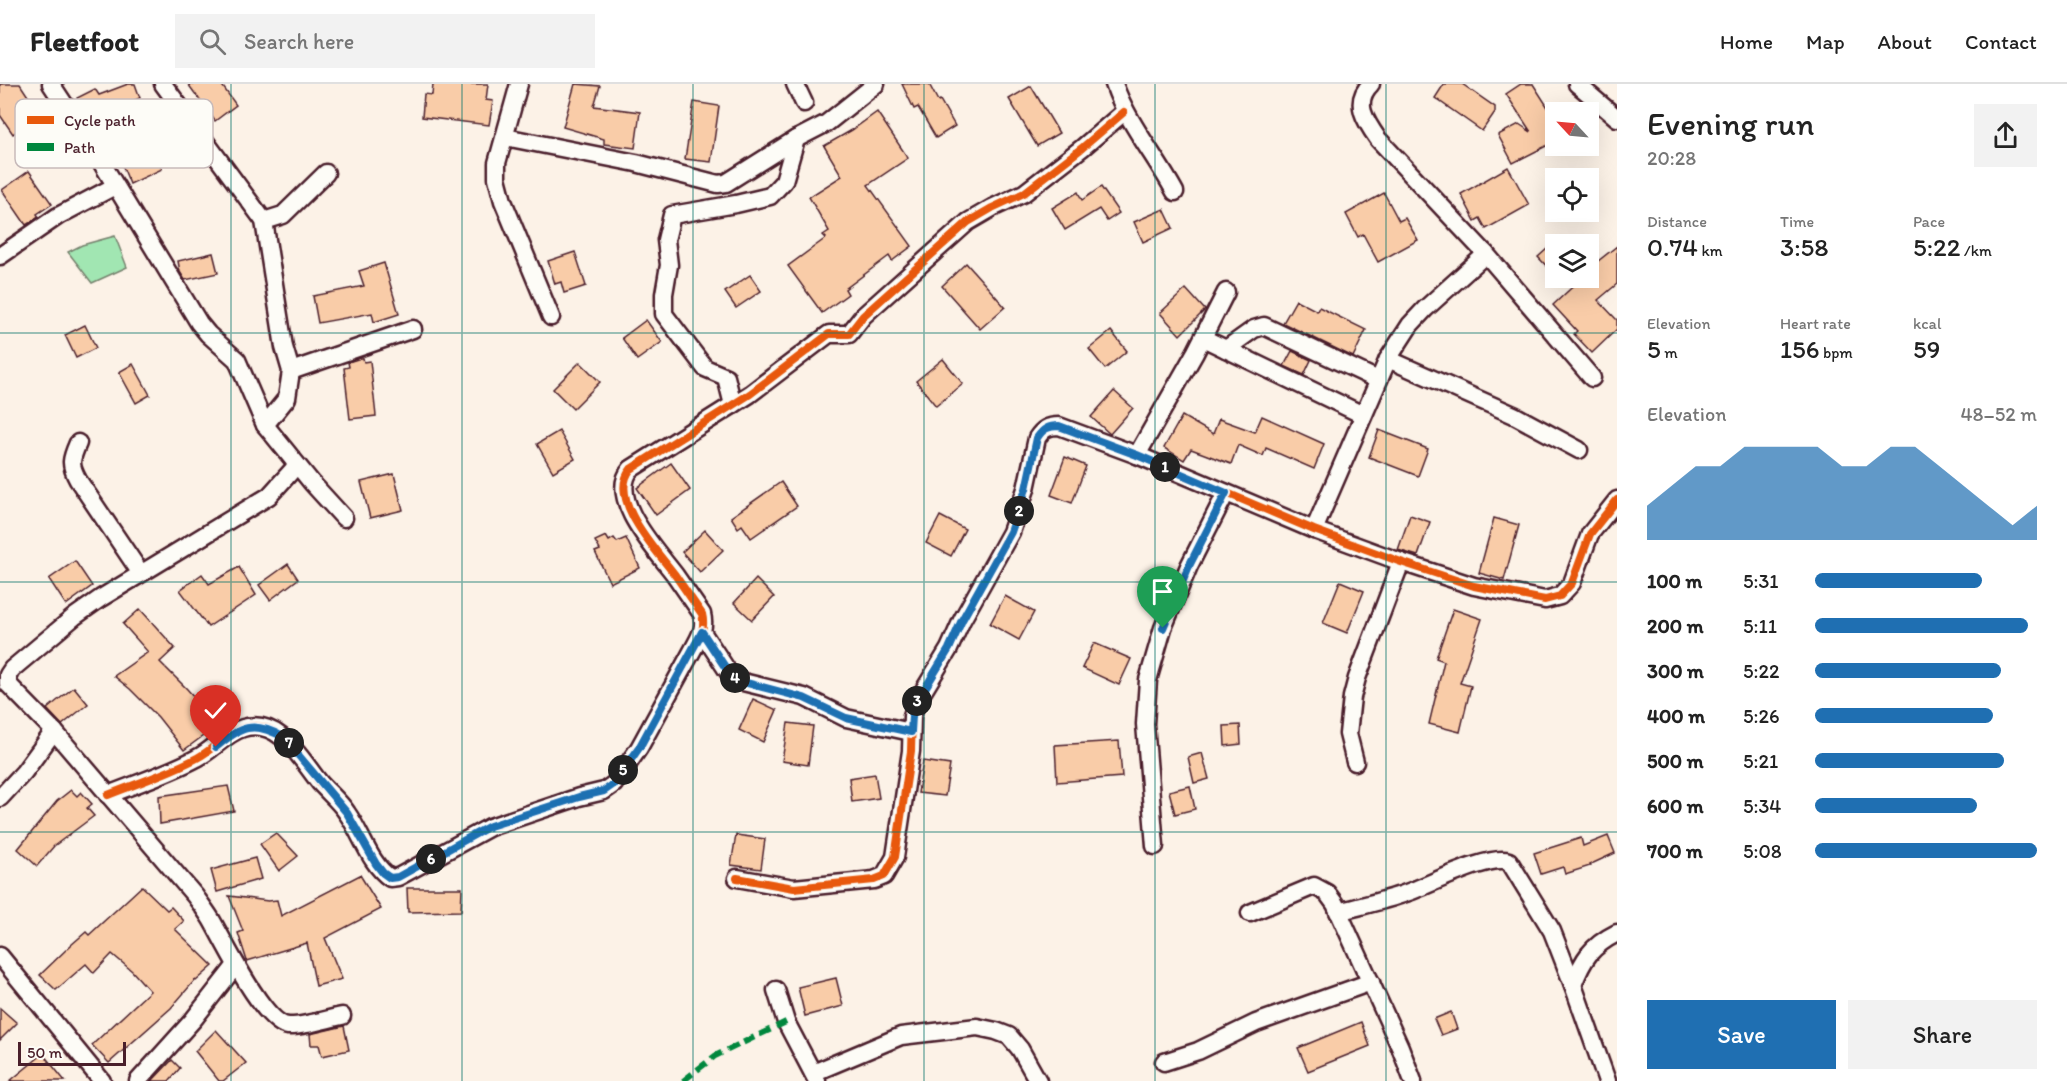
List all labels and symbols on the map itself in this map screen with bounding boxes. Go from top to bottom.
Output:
legend [15,99,213,168]
north arrow [1545,102,1599,156]
text: Cycle path [64,111,136,130]
text: Path [64,138,95,157]
pin: 1 [1150,452,1180,482]
pin: 2 [1004,496,1034,526]
pin [1137,566,1188,628]
pin: 4 [720,663,750,693]
pin [190,685,241,747]
pin: 3 [902,686,932,716]
pin: 7 [274,728,304,758]
pin: 5 [608,755,638,785]
pin: 6 [416,844,446,874]
scale bar [18,1039,126,1066]

